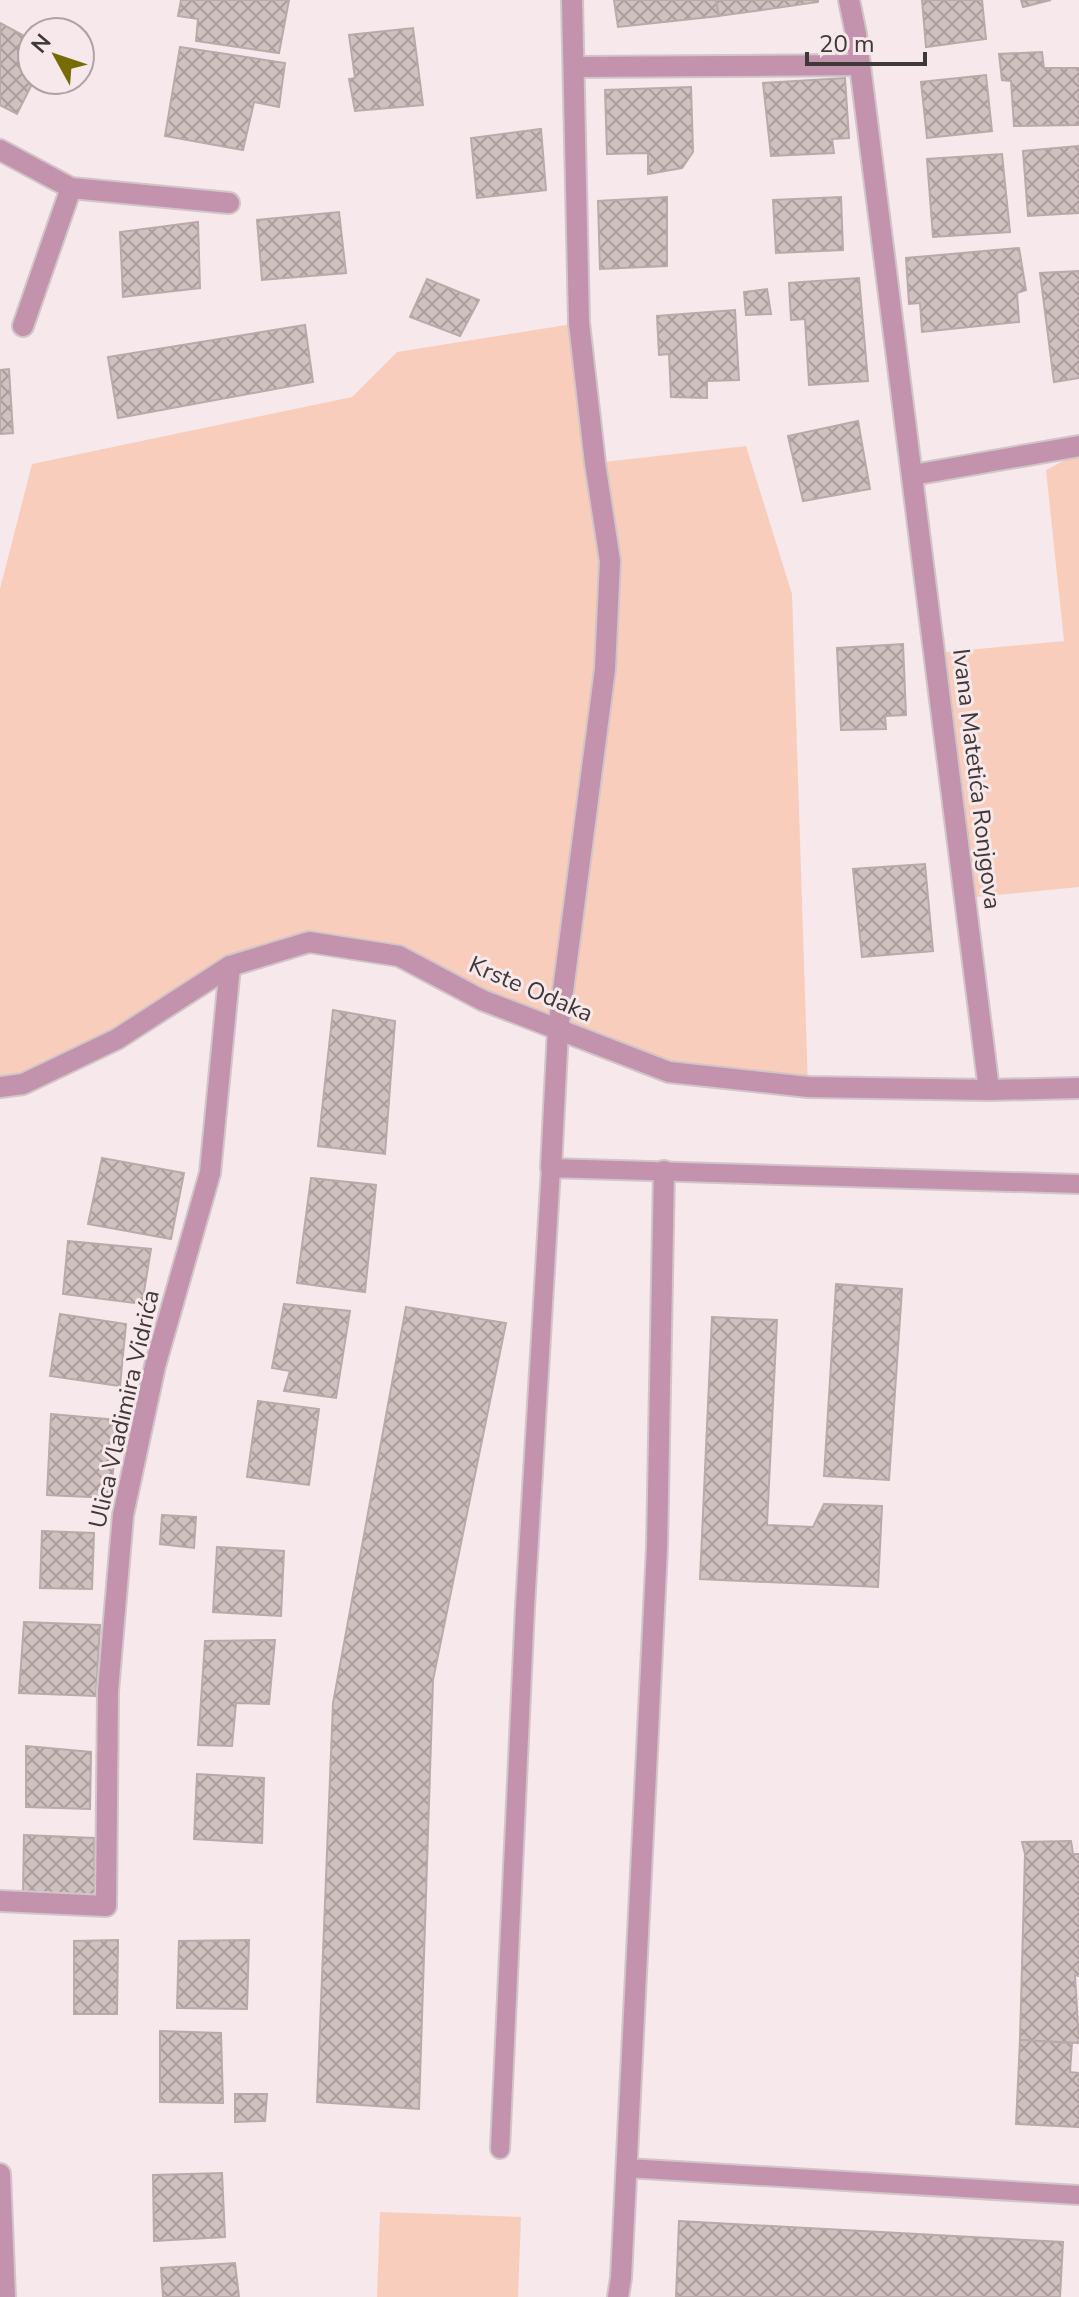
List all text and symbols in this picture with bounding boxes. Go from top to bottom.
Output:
north arrow [16,16,96,96]
scale bar [807,16,925,66]
text: N [25,28,58,60]
text: 20 m [819,28,875,60]
street label: Ivana Matetića Ronjgova [945,647,1009,911]
street label: Krste Odaka [464,949,598,1029]
street label: Ulica Vladimira Vidrića [81,1287,167,1531]

